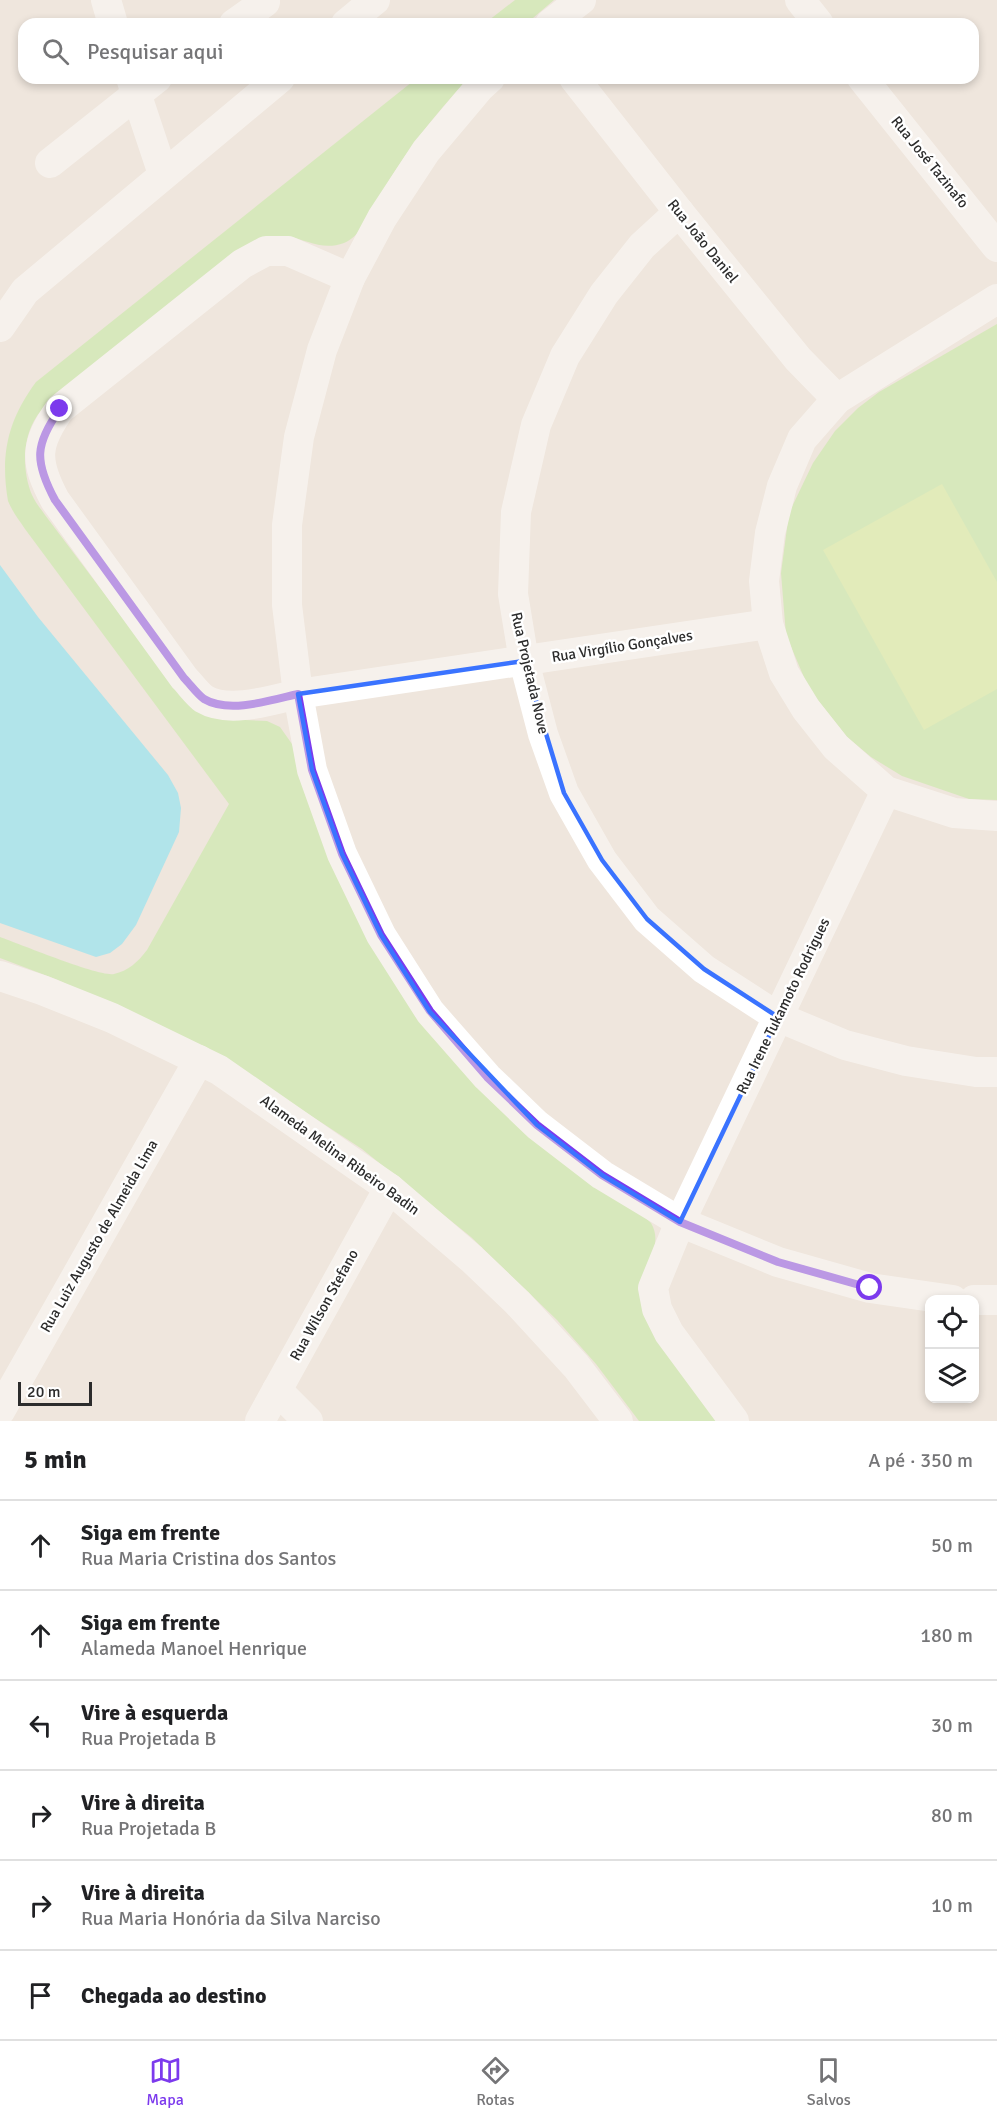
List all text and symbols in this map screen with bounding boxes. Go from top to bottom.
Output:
search box [18,18,979,84]
icon: search [39,35,72,68]
text: Pesquisar aqui [87,38,223,65]
street label: Rua José Tazinafo [888,113,973,212]
street label: Rua João Daniel [664,196,742,286]
route end [46,395,72,421]
street label: Rua Projetada Nove [507,610,553,736]
street label: Rua Virgílio Gonçalves [550,626,694,666]
street label: Rua Irene Tukamoto Rodrigues [732,915,834,1097]
street label: Alameda Melina Ribeiro Badin [257,1091,423,1219]
street label: Rua Luiz Augusto de Almeida Lima [36,1137,162,1335]
street label: Rua Wilson Stefano [286,1246,362,1364]
route start [856,1274,882,1300]
map controls [925,1295,979,1403]
button: locate [925,1295,979,1349]
button: layers [925,1349,979,1403]
scale bar [18,1379,92,1406]
text: 20 m [27,1382,61,1402]
text: 5 min [24,1444,87,1476]
text: A pé · 350 m [868,1448,973,1473]
text: Siga em frente [81,1519,220,1546]
icon: ahead [24,1529,57,1562]
text: 50 m [931,1533,973,1558]
text: Rua Maria Cristina dos Santos [81,1546,336,1571]
text: Siga em frente [81,1609,220,1636]
icon: ahead [24,1619,57,1652]
text: 180 m [920,1623,973,1648]
text: Alameda Manoel Henrique [81,1636,307,1661]
text: Vire à esquerda [81,1699,228,1726]
icon: left [24,1709,57,1742]
text: 30 m [931,1713,973,1738]
text: Rua Projetada B [81,1726,216,1751]
text: Vire à direita [81,1789,205,1816]
icon: right [24,1799,57,1832]
text: 80 m [931,1803,973,1828]
text: Rua Projetada B [81,1816,216,1841]
text: Vire à direita [81,1879,205,1906]
icon: right [24,1889,57,1922]
text: 10 m [931,1893,973,1918]
text: Rua Maria Honória da Silva Narciso [81,1906,381,1931]
icon: arrive [24,1979,57,2012]
text: Chegada ao destino [81,1982,267,2009]
tab: Mapa [146,2054,184,2110]
tab: Rotas [476,2054,514,2110]
tab: Salvos [807,2054,851,2110]

